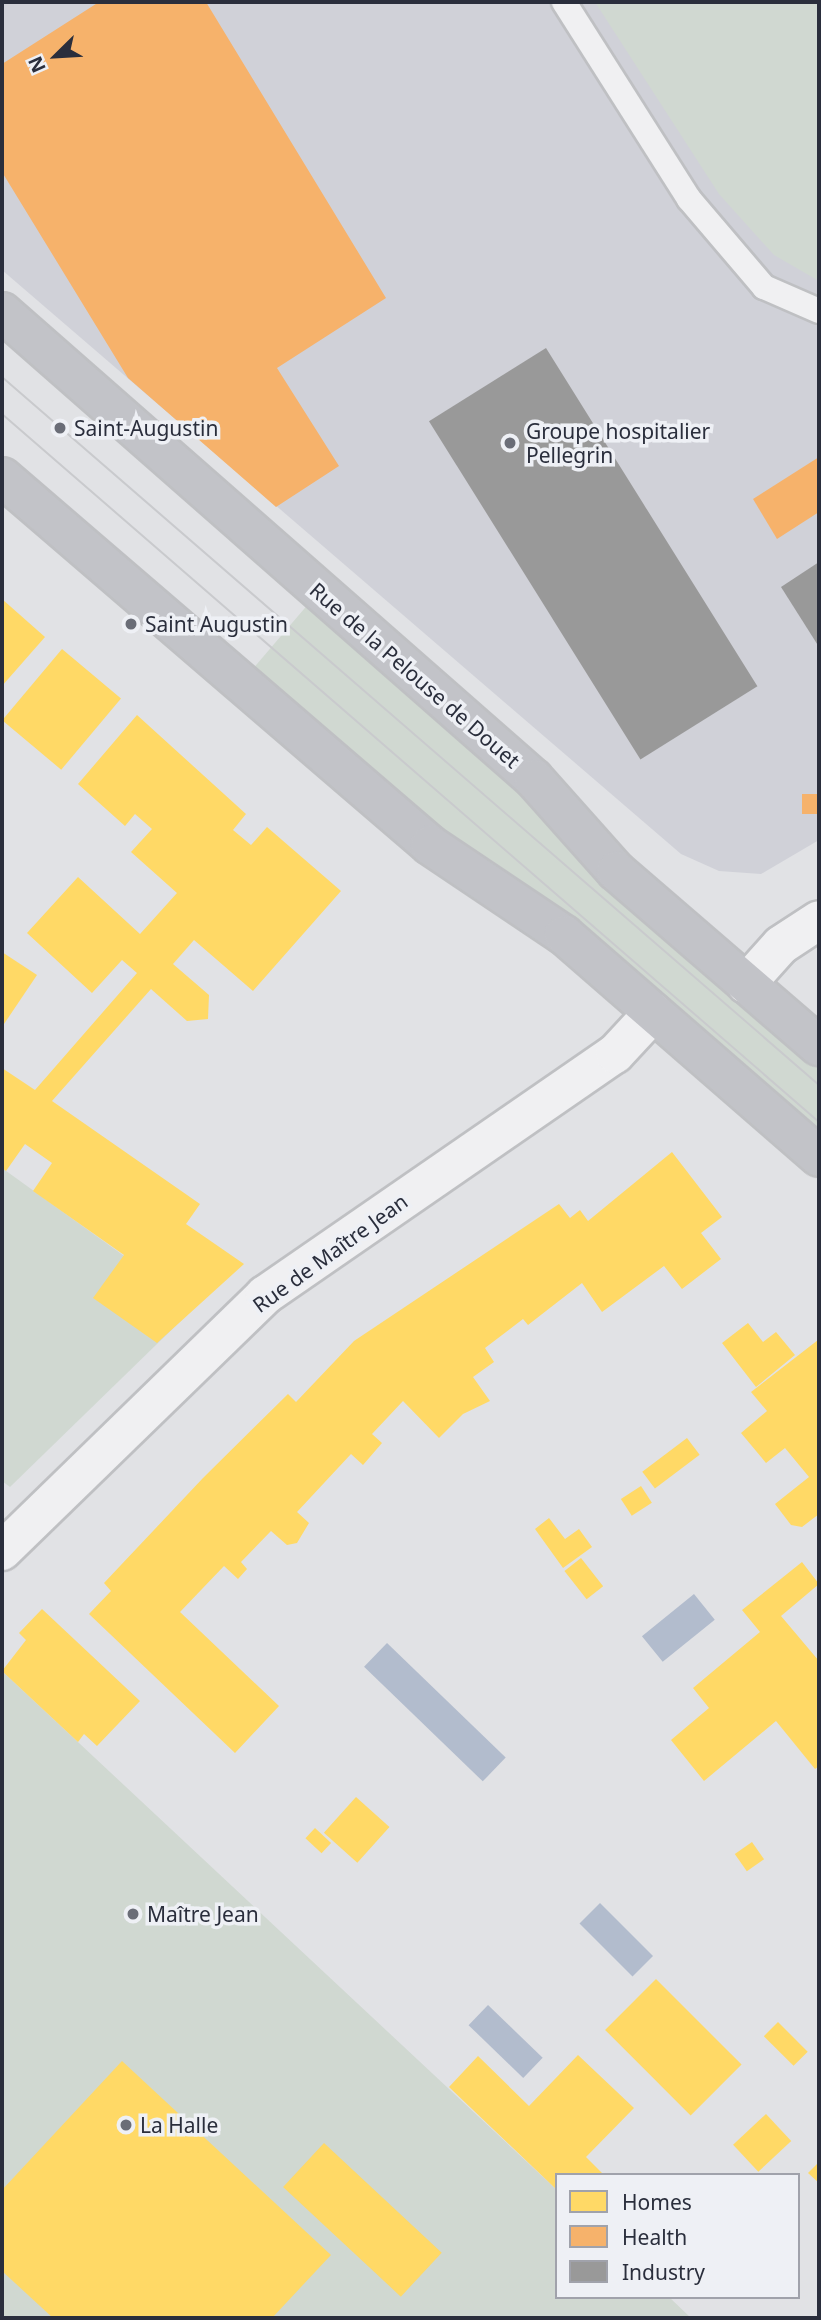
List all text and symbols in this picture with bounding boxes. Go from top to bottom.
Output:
north arrow [21,21,91,91]
text: N [22,52,52,77]
place label: Saint-Augustin [74,415,218,441]
place label: Groupe hospitalier Pellegrin [526,418,710,468]
marker: Saint-Augustin [52,420,68,436]
marker: Groupe hospitalier Pellegrin [500,433,520,453]
street label: Rue de la Pelouse de Douet [305,577,525,773]
place label: Saint Augustin [145,611,288,637]
marker: Saint Augustin [123,616,139,632]
street label: Rue de Maître Jean [248,1188,412,1318]
place label: Maître Jean [147,1901,259,1927]
marker: Maître Jean [125,1906,141,1922]
place label: La Halle [140,2112,218,2138]
marker: La Halle [118,2117,134,2133]
legend [555,2173,800,2299]
text: Homes [622,2188,692,2216]
text: Health [622,2223,687,2251]
text: Industry [622,2258,705,2286]

